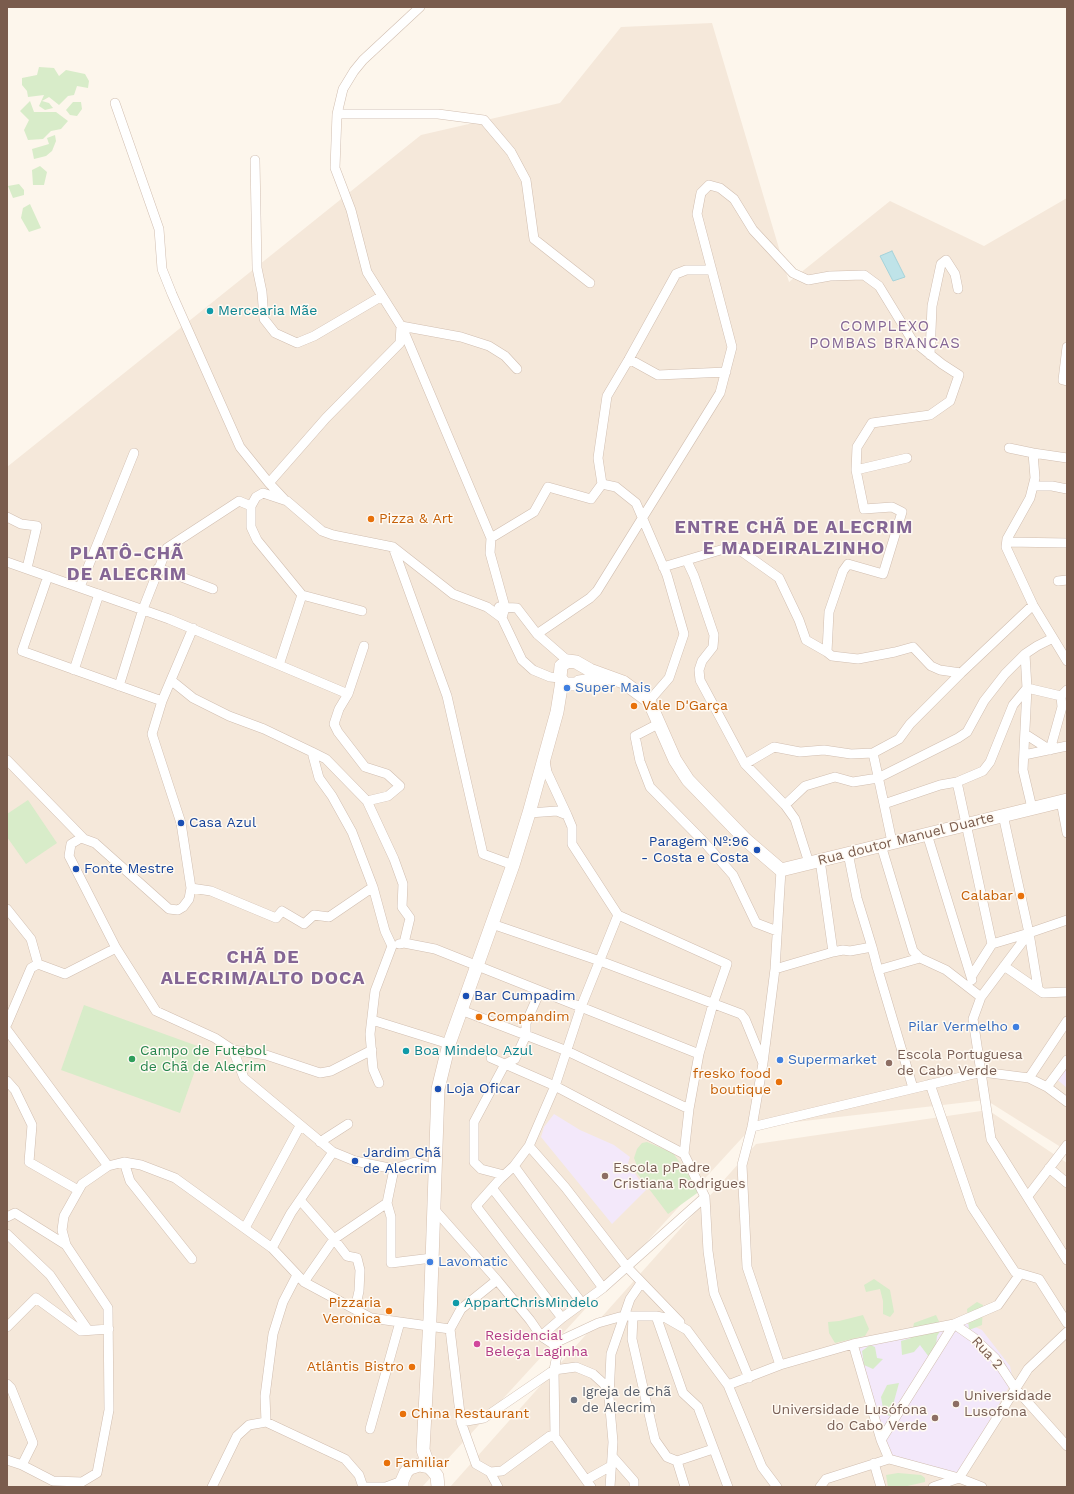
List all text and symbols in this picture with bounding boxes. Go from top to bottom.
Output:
place label: Mercearia Mãe [218,303,317,319]
marker: Mercearia Mãe [205,306,215,316]
district label: COMPLEXO POMBAS BRANCAS [809,318,961,353]
place label: Pizza & Art [379,511,453,527]
marker: Pizza & Art [366,514,376,524]
district label: ENTRE CHÃ DE ALECRIM E MADEIRALZINHO [675,517,913,560]
district label: PLATÔ-CHÃ DE ALECRIM [67,543,187,586]
place label: Super Mais [575,680,651,696]
marker: Super Mais [562,683,572,693]
place label: Vale D'Garça [642,698,728,714]
marker: Vale D'Garça [629,701,639,711]
street label: Rua doutor Manuel Duarte [816,809,996,869]
place label: Casa Azul [189,815,256,831]
marker: Casa Azul [176,818,186,828]
place label: Paragem Nº:96 - Costa e Costa [641,834,749,866]
marker: Paragem Nº:96 - Costa e Costa [752,845,762,855]
place label: Fonte Mestre [84,861,174,877]
marker: Fonte Mestre [71,864,81,874]
place label: Calabar [961,888,1013,904]
marker: Calabar [1016,891,1026,901]
district label: CHÃ DE ALECRIM/ALTO DOCA [161,947,365,990]
place label: Bar Cumpadim [474,988,576,1004]
marker: Bar Cumpadim [461,991,471,1001]
place label: Compandim [487,1009,570,1025]
marker: Compandim [474,1012,484,1022]
place label: Pilar Vermelho [908,1019,1008,1035]
marker: Pilar Vermelho [1011,1022,1021,1032]
place label: Campo de Futebol de Chã de Alecrim [140,1043,266,1076]
place label: Boa Mindelo Azul [414,1043,533,1059]
marker: Boa Mindelo Azul [401,1046,411,1056]
place label: Escola Portuguesa de Cabo Verde [897,1047,1023,1080]
place label: Supermarket [788,1052,877,1068]
marker: Campo de Futebol de Chã de Alecrim [127,1054,137,1064]
marker: Supermarket [775,1055,785,1065]
marker: Escola Portuguesa de Cabo Verde [884,1058,894,1068]
place label: fresko food boutique [693,1066,771,1098]
marker: fresko food boutique [774,1077,784,1087]
place label: Loja Oficar [446,1081,520,1097]
marker: Loja Oficar [433,1084,443,1094]
place label: Jardim Chã de Alecrim [363,1145,441,1178]
marker: Jardim Chã de Alecrim [350,1156,360,1166]
place label: Escola pPadre Cristiana Rodrigues [613,1160,746,1192]
marker: Escola pPadre Cristiana Rodrigues [600,1171,610,1181]
place label: Lavomatic [438,1254,508,1270]
marker: Lavomatic [425,1257,435,1267]
place label: Pizzaria Veronica [322,1295,381,1328]
place label: AppartChrisMindelo [464,1295,599,1311]
marker: AppartChrisMindelo [451,1298,461,1308]
marker: Pizzaria Veronica [384,1306,394,1316]
place label: Residencial Beleça Laginha [485,1328,588,1360]
street label: Rua 2 [968,1333,1006,1373]
marker: Residencial Beleça Laginha [472,1339,482,1349]
place label: Atlântis Bistro [307,1359,404,1375]
marker: Atlântis Bistro [407,1362,417,1372]
place label: Igreja de Chã de Alecrim [582,1384,671,1416]
place label: Universidade Lusofona [964,1388,1052,1420]
marker: Igreja de Chã de Alecrim [569,1395,579,1405]
marker: Universidade Lusofona [951,1399,961,1409]
place label: Universidade Lusófona do Cabo Verde [772,1402,927,1434]
place label: China Restaurant [411,1406,529,1422]
marker: China Restaurant [398,1409,408,1419]
marker: Universidade Lusófona do Cabo Verde [930,1413,940,1423]
place label: Familiar [395,1455,449,1471]
marker: Familiar [382,1458,392,1468]

